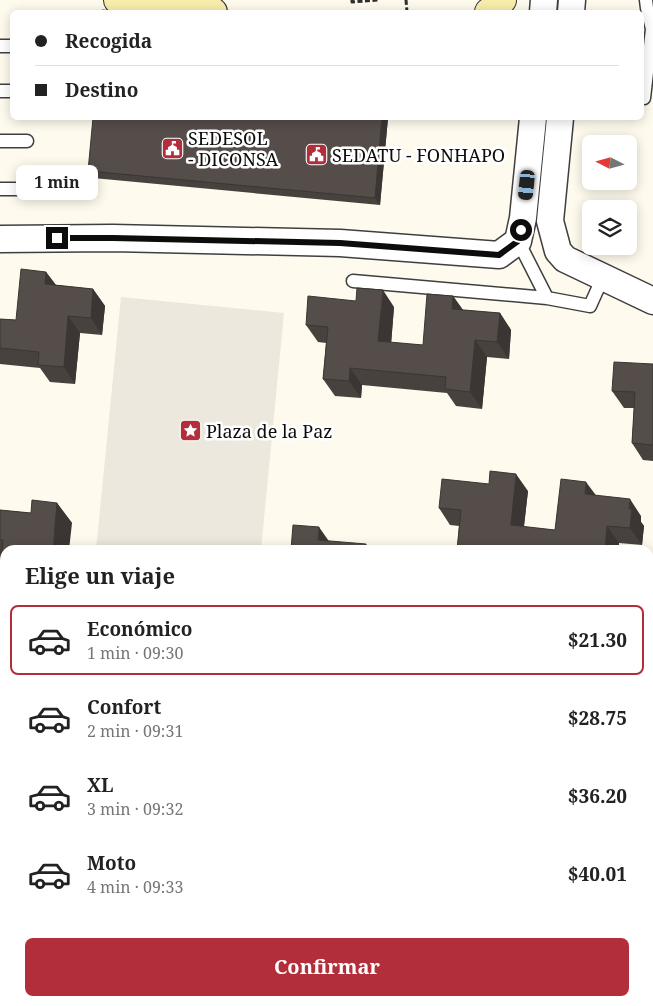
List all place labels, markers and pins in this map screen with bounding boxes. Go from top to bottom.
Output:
place label: SEDESOL - DICONSA [188,126,279,171]
public building icon: SEDESOL - DICONSA [160,136,184,160]
public building icon: SEDATU - FONHAPO [304,143,328,167]
place label: SEDATU - FONHAPO [332,143,505,167]
place icon: Plaza de la Paz [178,419,202,443]
place label: Plaza de la Paz [206,419,333,443]

